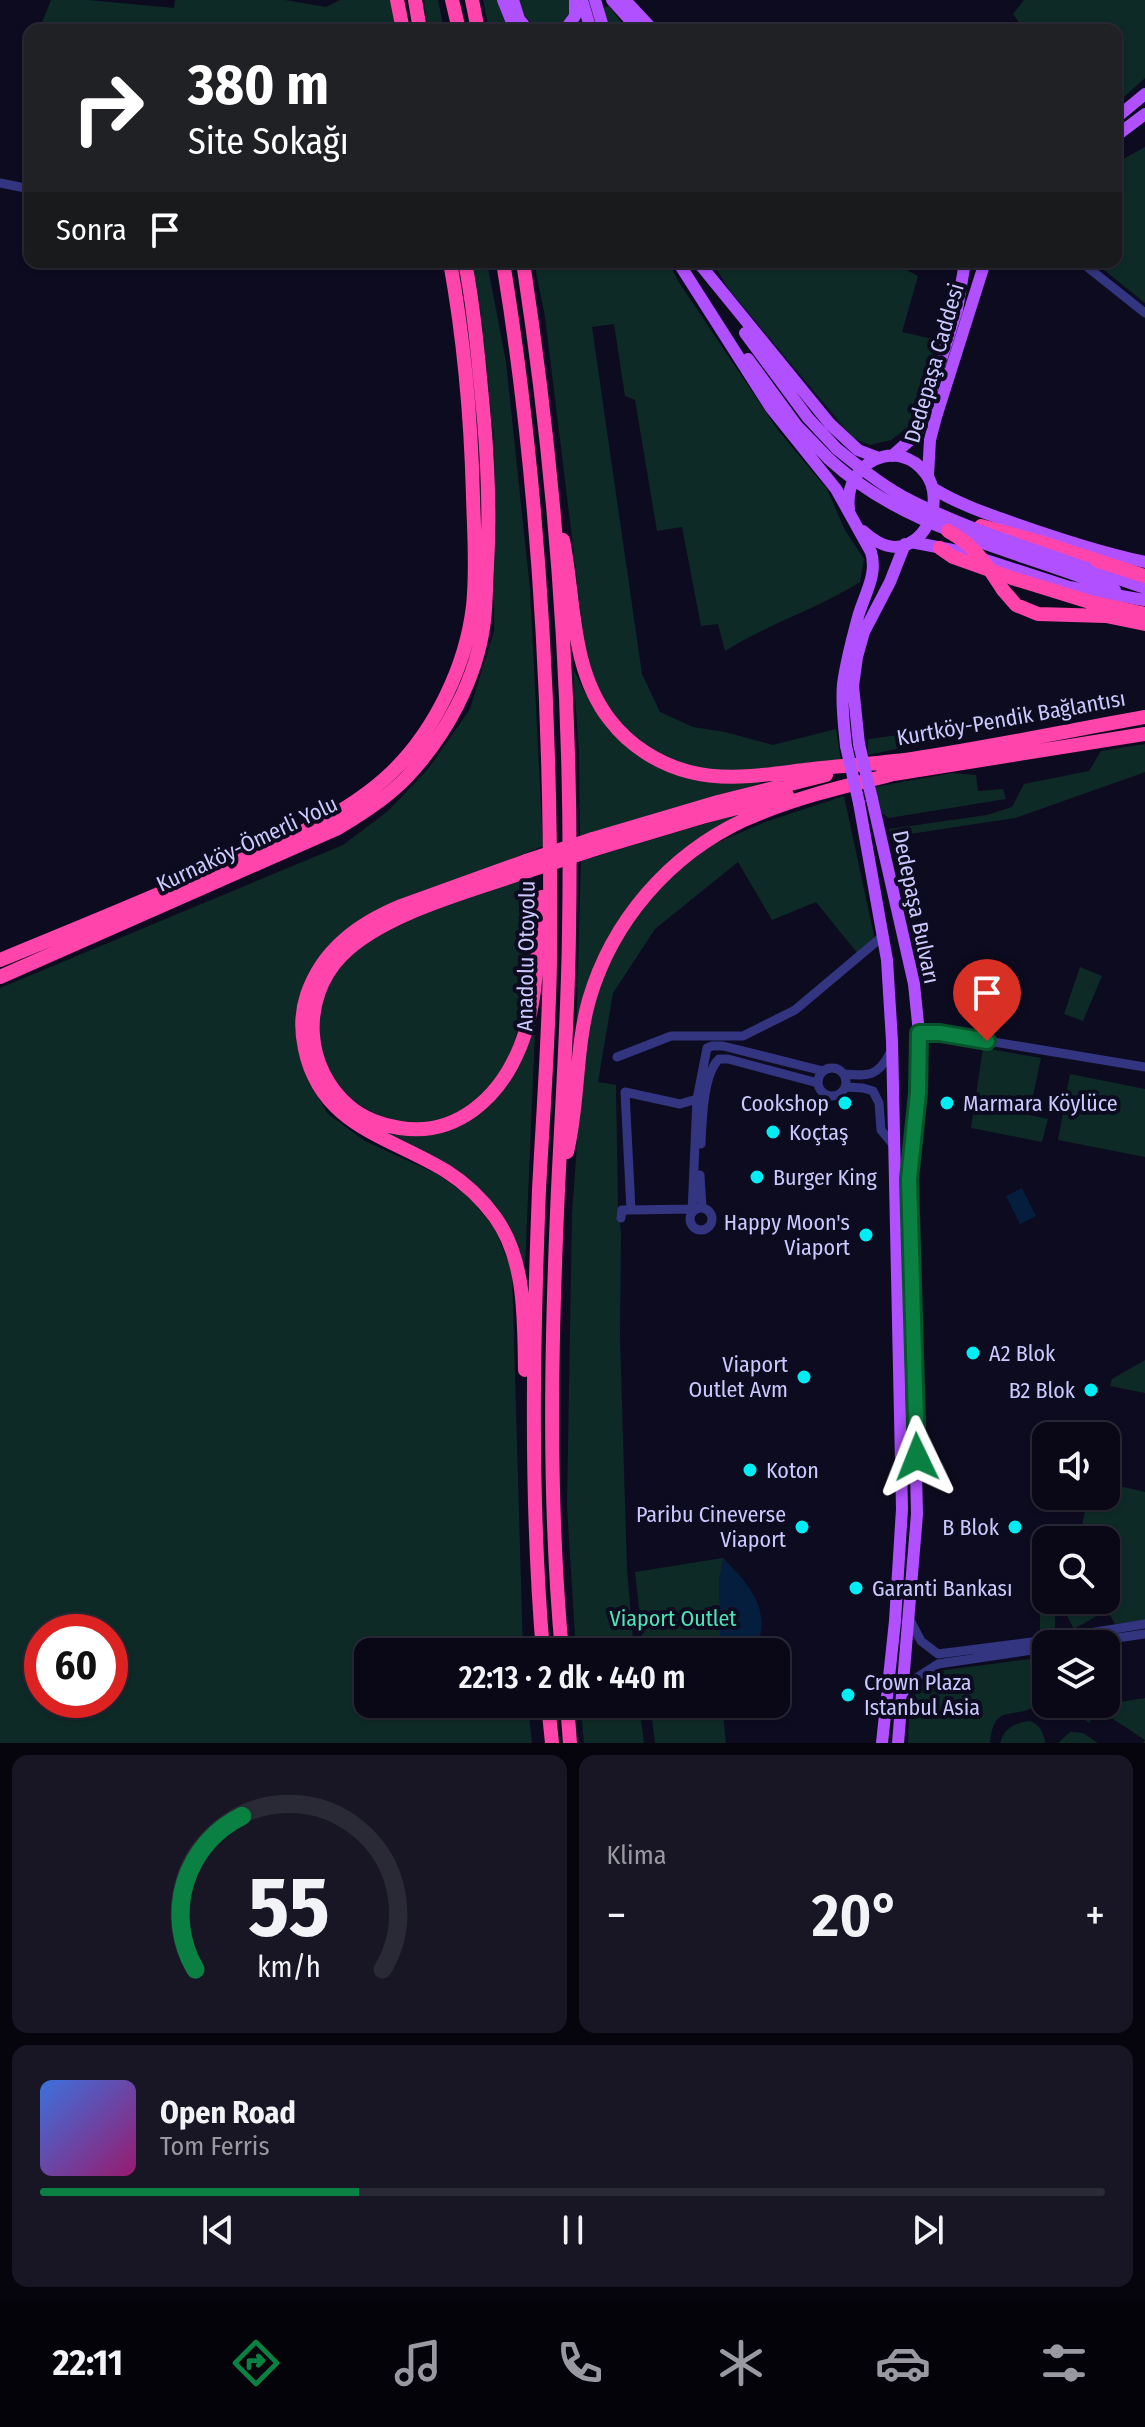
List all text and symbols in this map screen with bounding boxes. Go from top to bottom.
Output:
text: 380 m [188,52,329,119]
icon: right [56,56,160,160]
text: Site Sokağı [188,120,349,164]
icon: arrive [143,208,187,252]
text: Sonra [56,212,127,248]
street label: Dedepaşa Caddesi [898,280,970,446]
street label: Kurtköy-Pendik Bağlantısı [895,685,1127,751]
street label: Kurnaköy-Ömerli Yolu [152,790,342,898]
street label: Dedepaşa Bulvarı [887,828,945,986]
street label: Anadolu Otoyolu [511,880,541,1032]
pin [953,959,1021,1041]
icon: arrive [965,971,1009,1015]
place label: Cookshop [741,1090,829,1117]
place label: Marmara Köylüce [963,1090,1118,1117]
marker: Cookshop [836,1094,854,1112]
marker: Marmara Köylüce [938,1094,956,1112]
place label: Koçtaş [789,1119,848,1146]
marker: Koçtaş [764,1123,782,1141]
place label: Burger King [773,1164,877,1191]
marker: Burger King [748,1168,766,1186]
place label: Happy Moon's Viaport [724,1209,851,1261]
marker: Happy Moon's Viaport [857,1226,875,1244]
place label: A2 Blok [989,1340,1056,1367]
marker: A2 Blok [964,1344,982,1362]
place label: Viaport Outlet Avm [688,1351,789,1403]
marker: Viaport Outlet Avm [795,1368,813,1386]
place label: B2 Blok [1009,1377,1076,1404]
marker: B2 Blok [1082,1381,1100,1399]
position arrow [875,1415,959,1499]
map controls [1032,1422,1120,1718]
button: sound [1032,1422,1120,1510]
place label: Koton [766,1457,819,1484]
marker: Koton [741,1461,759,1479]
place label: Paribu Cineverse Viaport [636,1501,787,1553]
place label: B Blok [942,1514,1000,1541]
marker: Paribu Cineverse Viaport [793,1518,811,1536]
marker: B Blok [1006,1518,1024,1536]
button: search [1032,1526,1120,1614]
place label: Garanti Bankası [872,1575,1013,1602]
marker: Garanti Bankası [847,1579,865,1597]
park label: Viaport Outlet [610,1605,737,1632]
speed limit sign: 60 [24,1614,128,1718]
button: layers [1032,1630,1120,1718]
text: 22:13 · 2 dk · 440 m [459,1660,685,1696]
place label: Crown Plaza Istanbul Asia [864,1669,980,1721]
marker: Crown Plaza Istanbul Asia [839,1686,857,1704]
text: Klima [607,1840,666,1871]
text: 55 [249,1858,330,1958]
text: 20° [812,1880,900,1952]
text: − [607,1889,626,1942]
text: + [1085,1889,1105,1942]
text: km/h [257,1950,321,1985]
text: Open Road [160,2095,296,2131]
text: Tom Ferris [160,2131,270,2162]
icon: previous [196,2208,240,2252]
icon: pause [551,2208,595,2252]
icon: next [906,2208,950,2252]
icon: directions [228,2335,284,2391]
icon: music [390,2335,446,2391]
icon: phone [552,2335,608,2391]
icon: climate [713,2335,769,2391]
icon: car [875,2335,931,2391]
icon: filters [1036,2335,1092,2391]
text: 22:11 [53,2341,123,2385]

